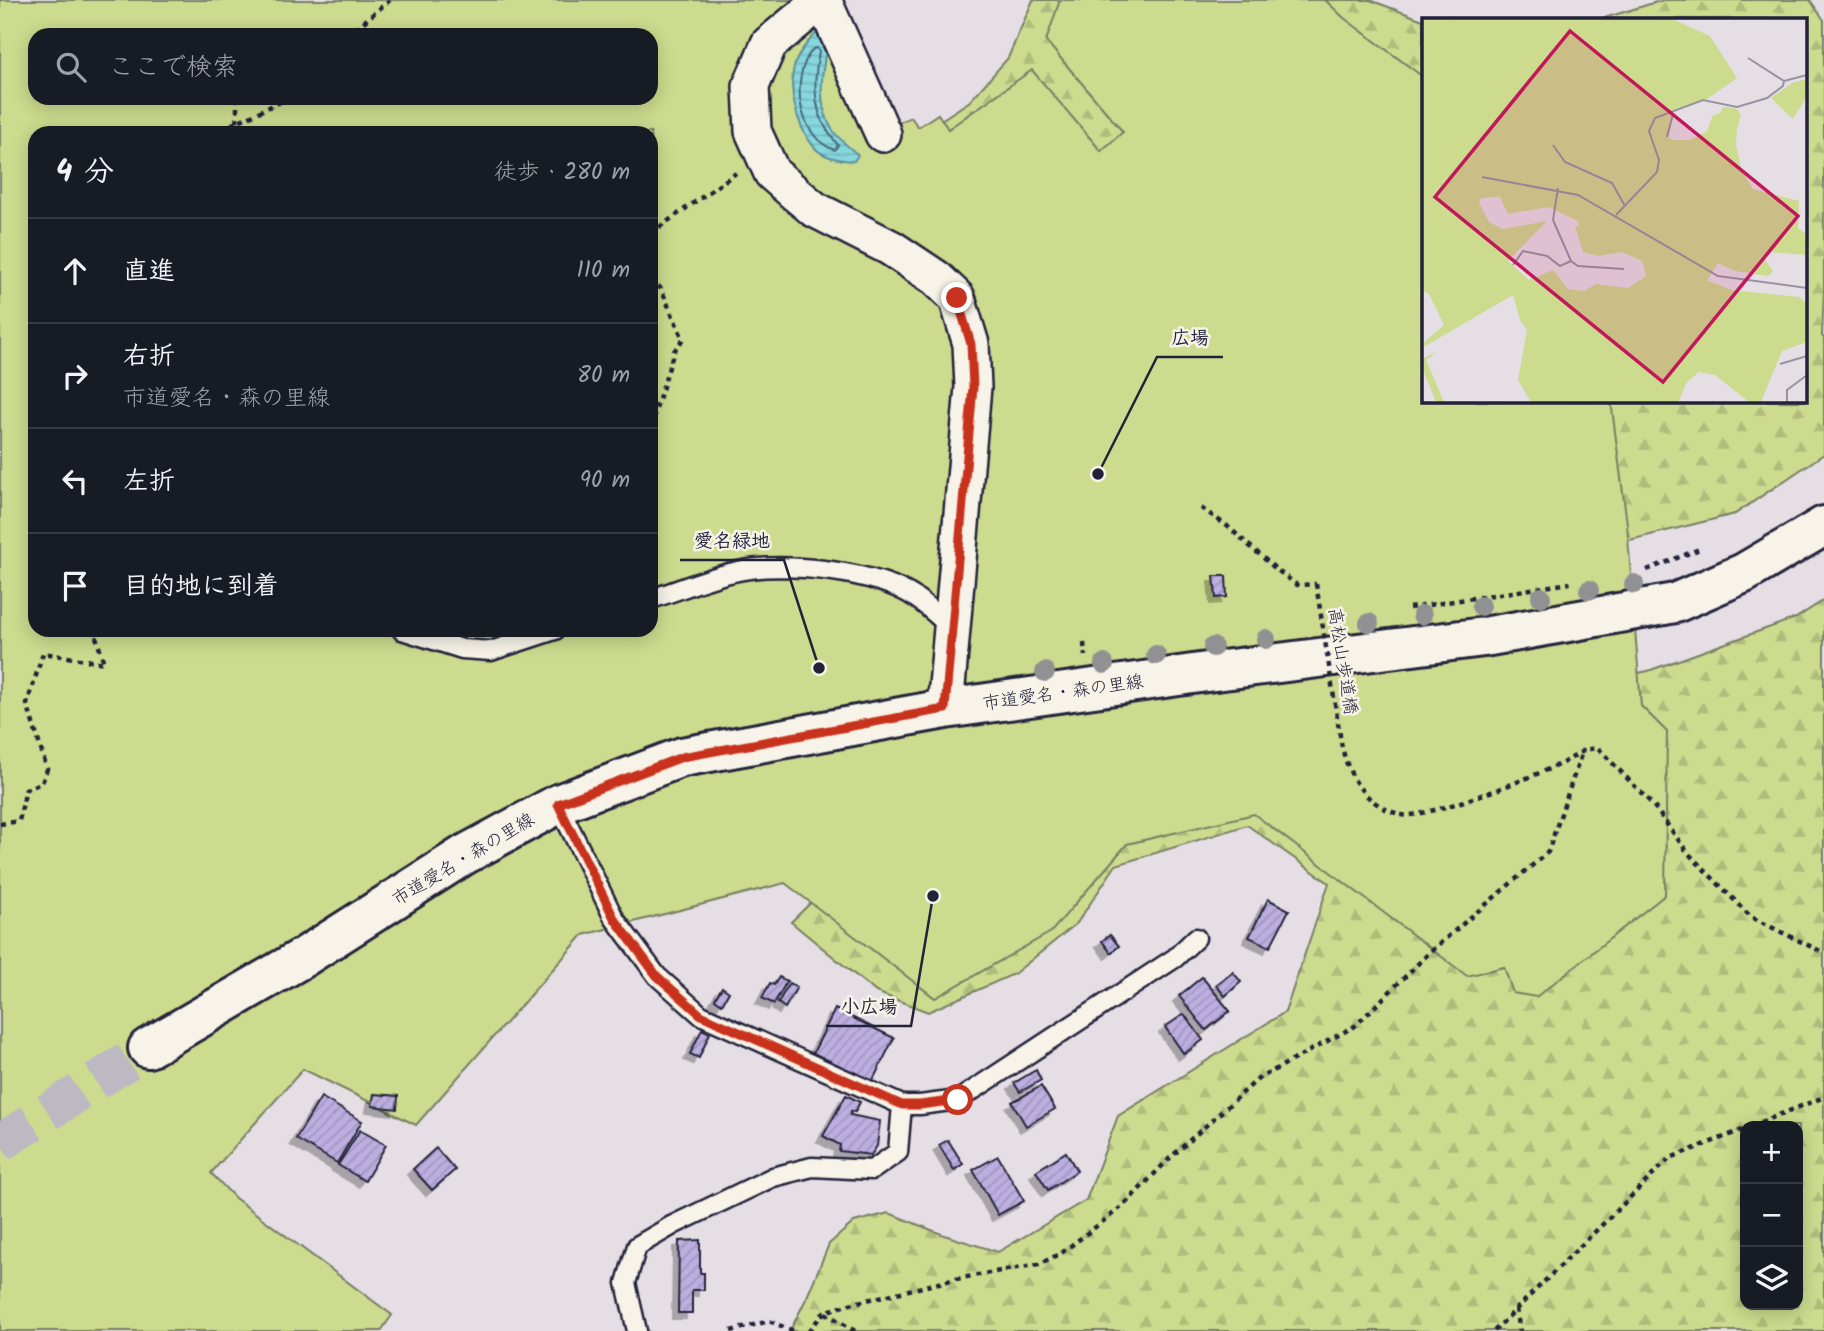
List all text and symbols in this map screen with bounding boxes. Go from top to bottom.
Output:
inset map [1422,18,1806,402]
search box [28,28,658,105]
text: ここで検索 [108,47,238,89]
icon: search [52,48,90,86]
text: 4 分 [56,149,114,197]
text: 徒歩 · 280 m [494,155,630,191]
text: 直進 [123,251,175,293]
icon: ahead [56,252,94,290]
text: 110 m [577,253,630,289]
route end [941,282,972,313]
callout: 広場 [1157,317,1223,357]
text: 広場 [1171,324,1209,354]
text: 右折 [123,336,175,378]
icon: right [56,357,94,395]
text: 80 m [577,358,630,394]
text: 市道愛名・森の里線 [123,381,330,417]
text: 左折 [123,461,175,503]
icon: left [56,462,94,500]
text: 90 m [580,463,630,499]
callout: 愛名緑地 [680,520,784,560]
text: 愛名緑地 [694,527,770,557]
text: 目的地に到着 [123,566,279,608]
icon: arrive [56,567,94,605]
street label: 高松山歩道橋 [1319,606,1364,717]
street label: 市道愛名・森の里線 [981,668,1145,719]
street label: 市道愛名・森の里線 [387,806,541,914]
callout: 小広場 [826,986,911,1026]
text: 小広場 [840,993,898,1023]
route start [942,1084,973,1115]
map controls [1740,1121,1803,1310]
button: + [1740,1121,1803,1184]
button: − [1740,1184,1803,1247]
button: layers [1740,1247,1803,1310]

